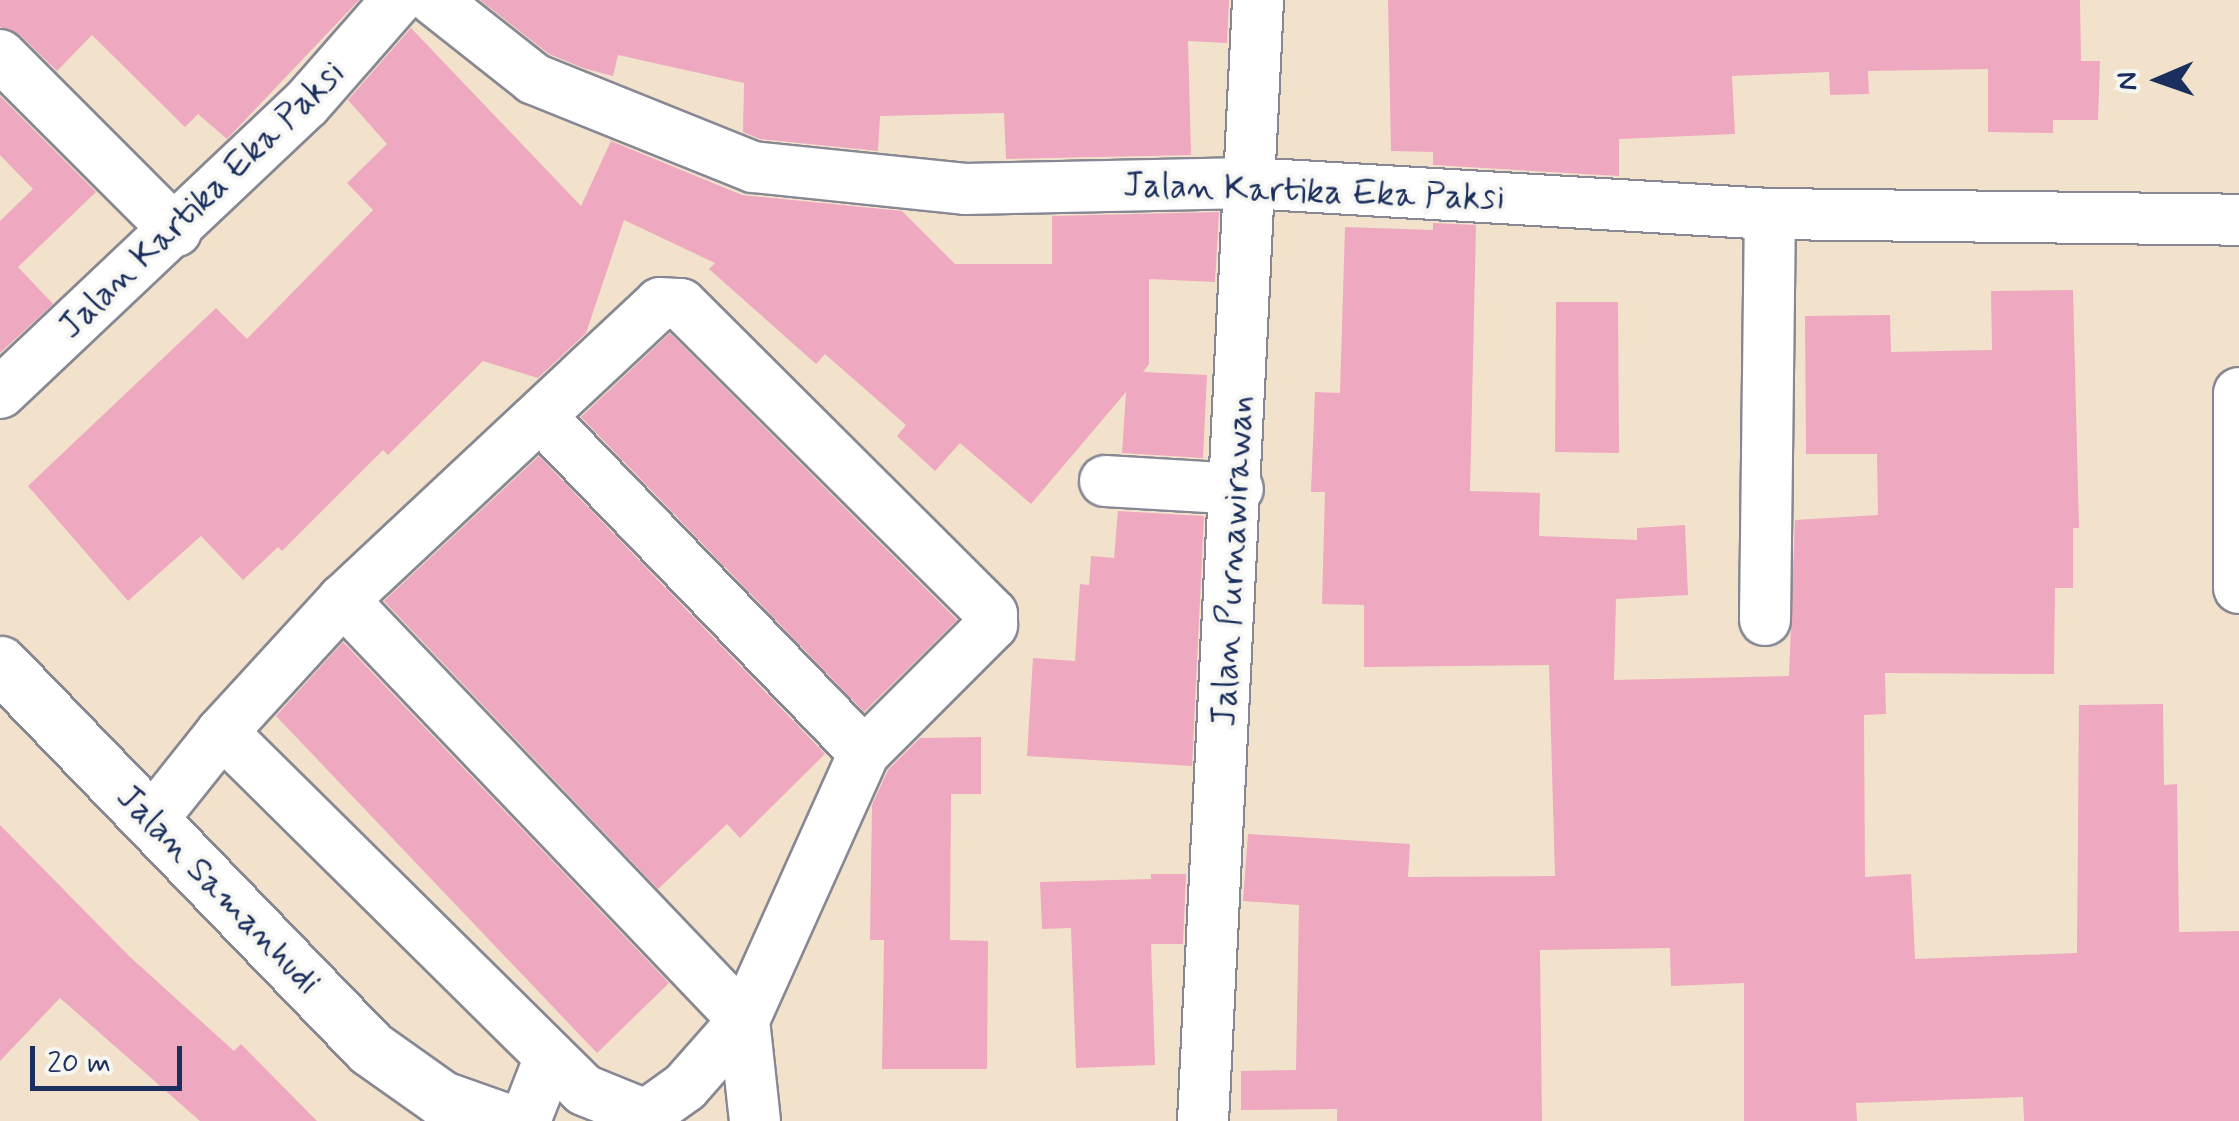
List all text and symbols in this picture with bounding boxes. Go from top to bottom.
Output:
north arrow [2109,30,2209,130]
street label: Jalan Kartika Eka Paksi [54,56,350,344]
text: N [2110,71,2147,91]
street label: Jalan Kartika Eka Paksi [1128,165,1500,219]
street label: Jalan Purnawirawan [1204,399,1262,723]
street label: Jalan Samanhudi [106,775,330,1005]
scale bar [35,1026,188,1088]
text: 20 m [47,1044,111,1083]

